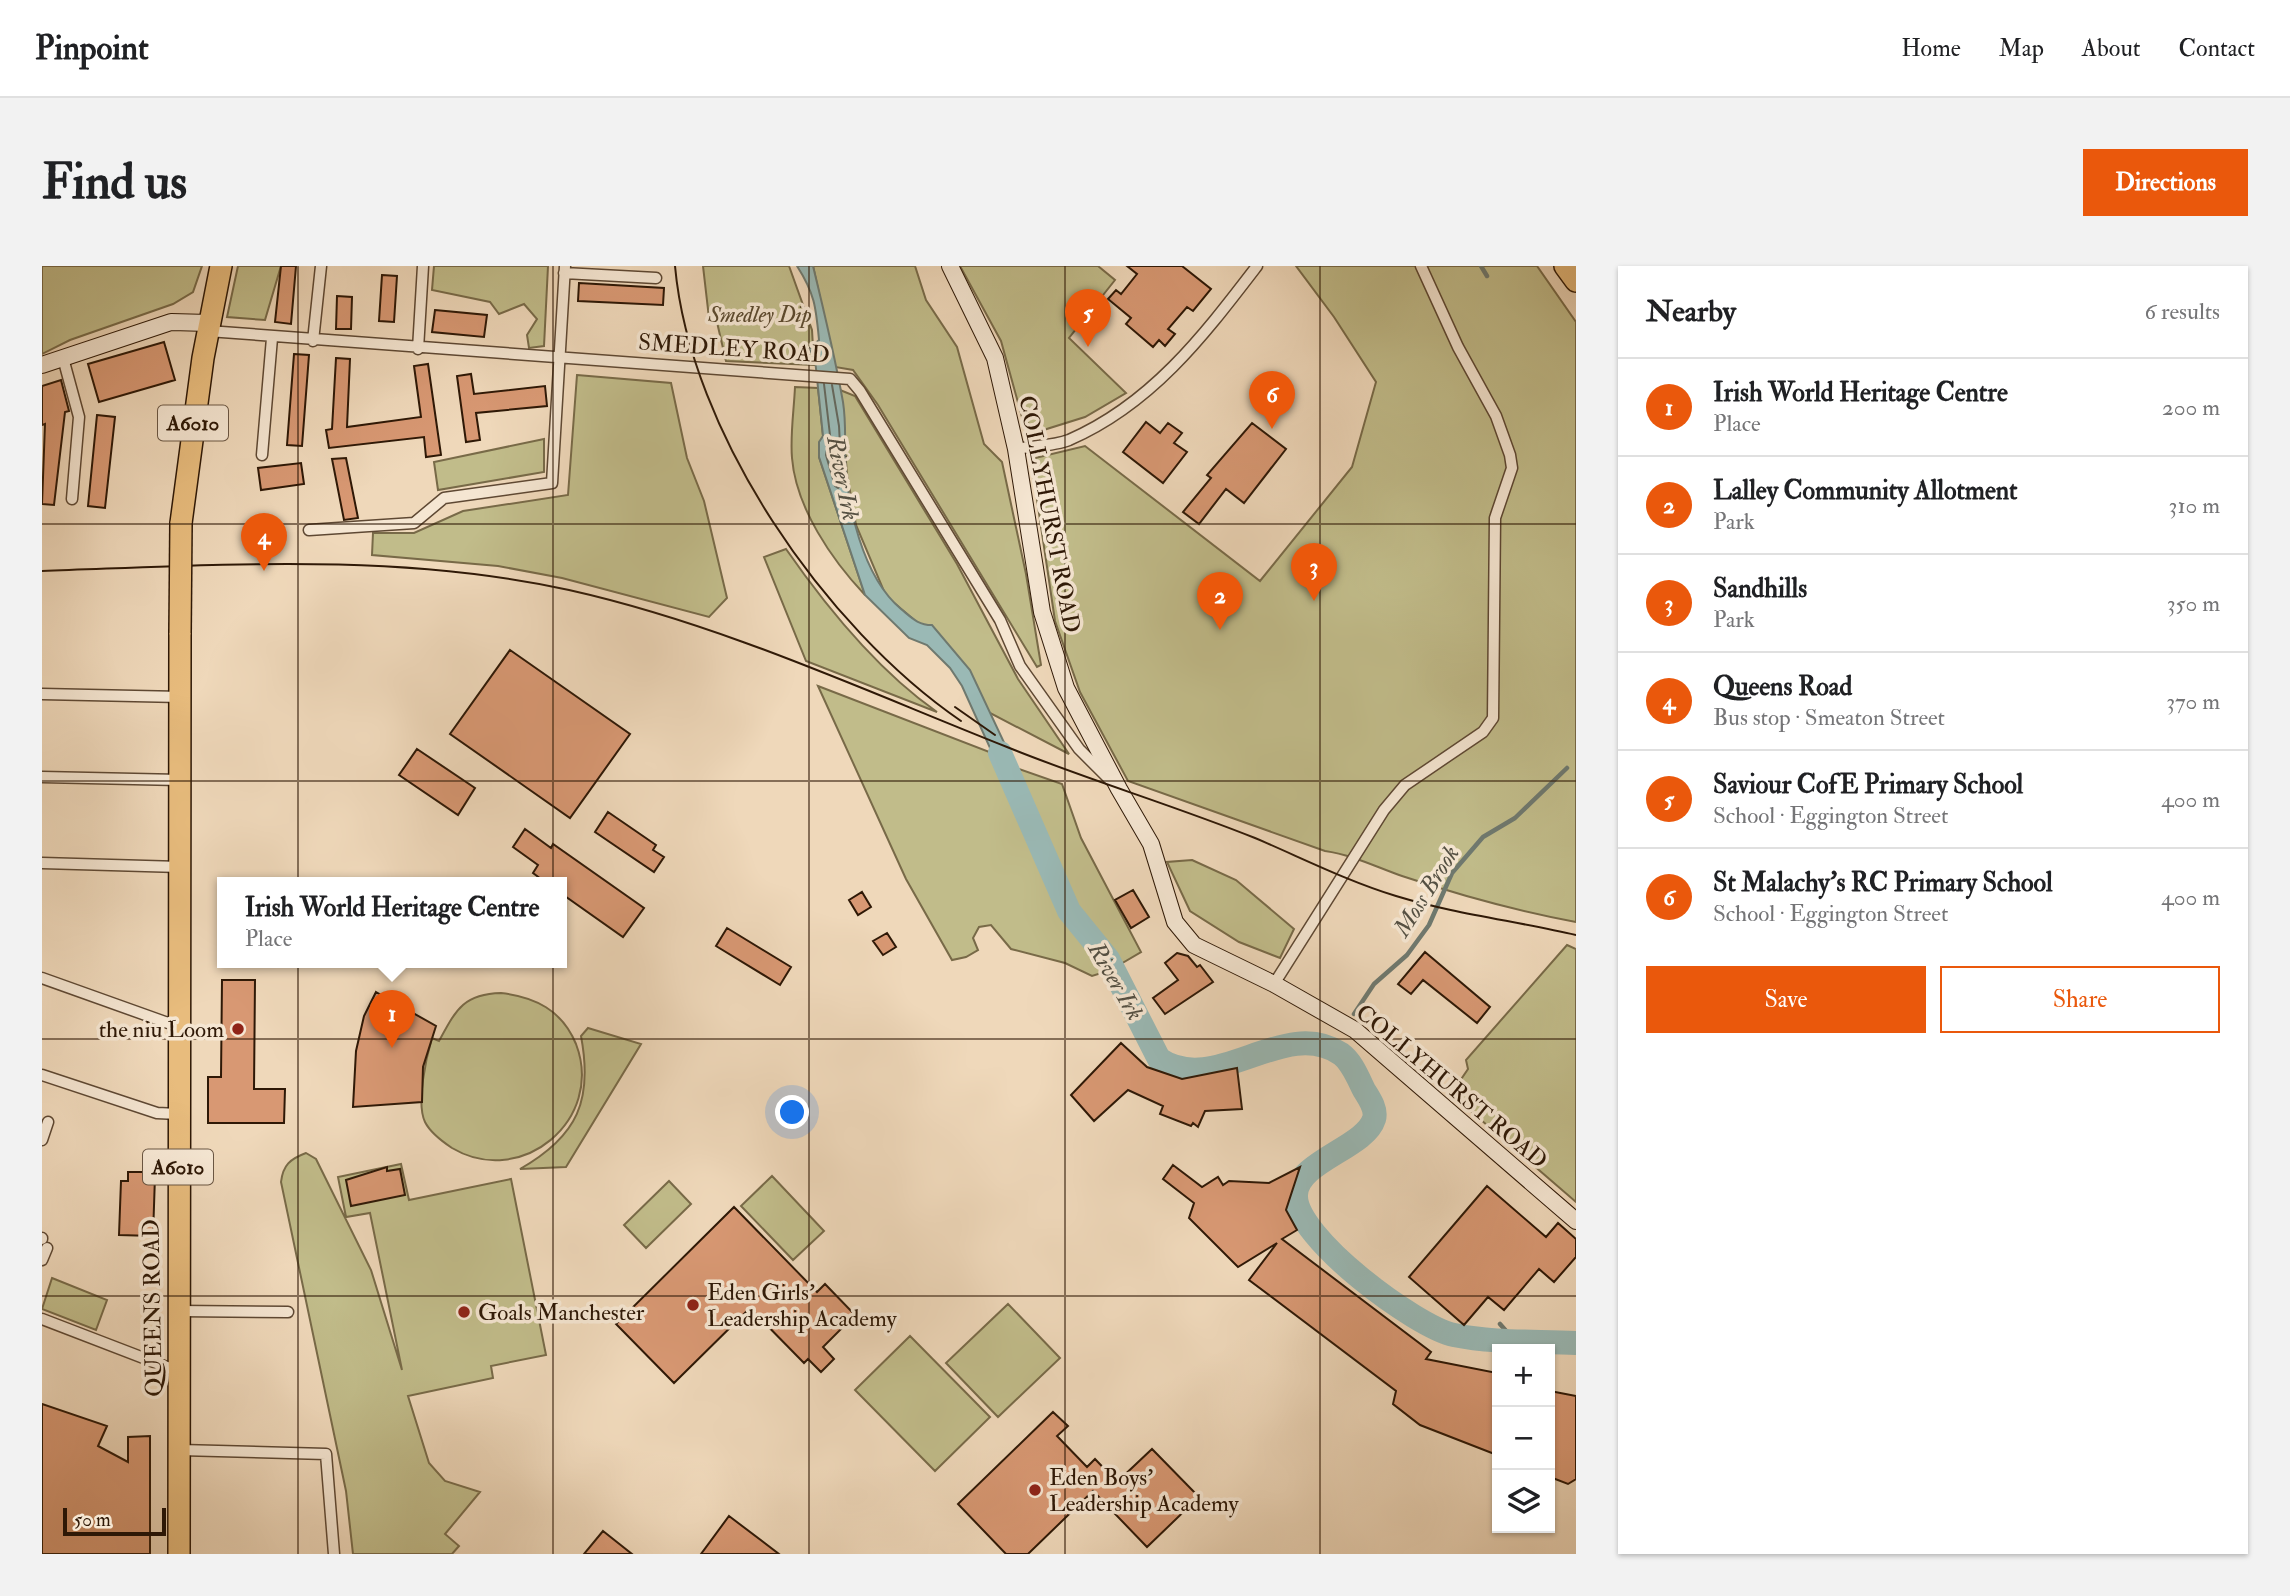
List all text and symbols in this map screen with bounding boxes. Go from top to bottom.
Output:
text: Pinpoint [35,28,149,69]
text: Home [1901,33,1961,64]
text: Map [1999,33,2044,64]
text: About [2082,33,2141,64]
text: Contact [2179,33,2255,64]
button: Directions [2083,149,2248,216]
text: Find us [42,152,187,213]
pin: 5 [1065,289,1111,347]
text: Nearby [1646,293,1736,330]
text: 6 results [2145,297,2220,326]
park label: Smedley Dip [707,300,812,329]
street label: SMEDLEY ROAD [637,327,831,370]
pin: 6 [1249,371,1295,429]
text: Irish World Heritage Centre [1713,377,2008,409]
street label: COLLYHURST ROAD [1012,393,1087,635]
text: 1 [1665,393,1673,422]
text: 200 m [2162,393,2220,422]
road number: A6010 [158,406,228,440]
text: Place [1713,409,1761,438]
water label: River Irk [819,432,866,523]
text: Lalley Community Allotment [1713,475,2017,507]
text: 2 [1663,491,1675,520]
text: 310 m [2169,491,2220,520]
text: Park [1713,507,1755,536]
pin: 4 [241,513,287,571]
pin: 3 [1291,543,1337,601]
pin: 2 [1197,572,1243,630]
text: Sandhills [1713,573,1807,605]
text: 3 [1665,589,1673,618]
text: 350 m [2167,589,2220,618]
text: Park [1713,605,1755,634]
text: Queens Road [1713,671,1852,703]
text: 4 [1663,687,1675,716]
text: 370 m [2166,687,2220,716]
text: Bus stop · Smeaton Street [1713,703,1945,732]
text: Saviour CofE Primary School [1713,769,2023,801]
text: 5 [1664,785,1674,814]
text: 400 m [2161,785,2220,814]
text: School · Eggington Street [1713,801,1948,830]
water label: Moss Brook [1385,840,1466,944]
text: St Malachy's RC Primary School [1713,867,2053,899]
popup [217,877,567,968]
text: 6 [1663,883,1675,912]
text: 400 m [2161,883,2220,912]
text: Irish World Heritage Centre [245,892,539,924]
text: School · Eggington Street [1713,899,1948,928]
text: Place [245,924,292,953]
water label: River Irk [1080,936,1150,1026]
button: Save [1646,966,1926,1033]
button: Share [1940,966,2220,1033]
pin: 1 [369,990,415,1048]
street label: COLLYHURST ROAD [1350,998,1553,1175]
place label: the niu Loom [99,1015,224,1044]
marker: the niu Loom [230,1021,246,1037]
your location [775,1095,809,1129]
road number: A6010 [143,1150,213,1184]
street label: QUEENS ROAD [136,1219,169,1397]
place label: Eden Girls’ Leadership Academy [707,1278,897,1334]
marker: Eden Girls’ Leadership Academy [685,1297,701,1313]
place label: Goals Manchester [478,1298,645,1327]
marker: Goals Manchester [456,1304,472,1320]
map controls [1492,1344,1555,1533]
button: + [1492,1344,1555,1407]
button: − [1492,1407,1555,1470]
place label: Eden Boys’ Leadership Academy [1049,1463,1239,1519]
button: layers [1492,1470,1555,1533]
marker: Eden Boys’ Leadership Academy [1027,1482,1043,1498]
scale bar [63,1505,166,1537]
text: 50 m [74,1508,111,1532]

